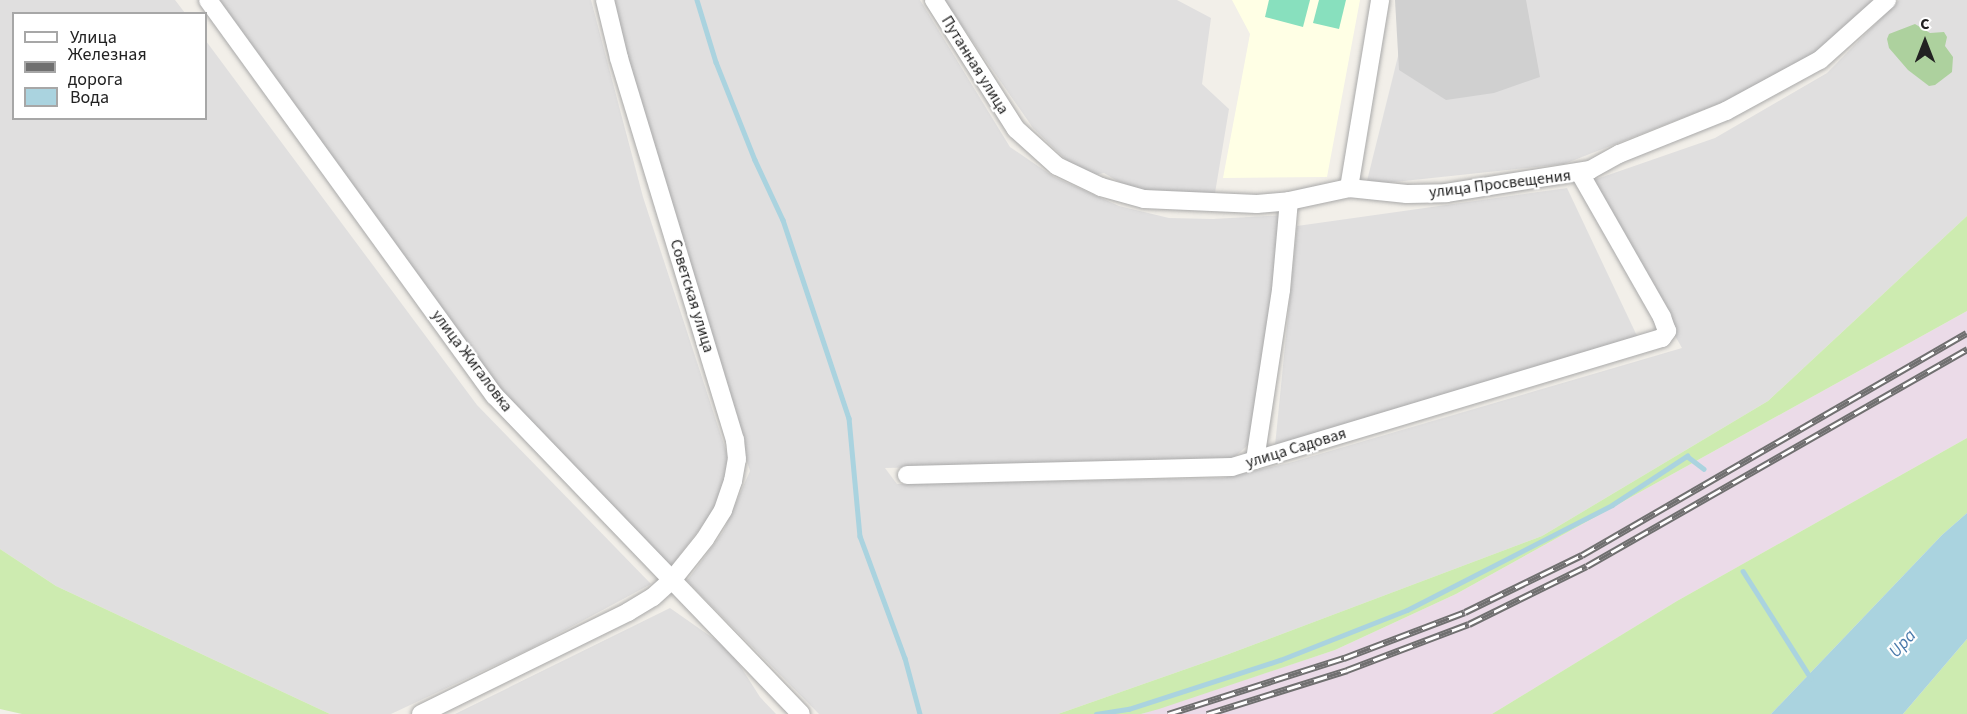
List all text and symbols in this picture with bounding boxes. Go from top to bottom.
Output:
legend [12,12,207,120]
street label: Путанная улица [937,12,1013,118]
north arrow [1895,12,1955,72]
text: С [1920,13,1930,35]
text: Улица [70,25,117,50]
text: Железная дорога [68,42,147,92]
text: Вода [70,85,109,110]
street label: улица Просвещения [1428,166,1572,202]
street label: Советская улица [666,237,718,355]
street label: улица Жигаловка [427,306,517,416]
street label: улица Садовая [1243,424,1349,472]
water label: Upa [1885,625,1921,663]

